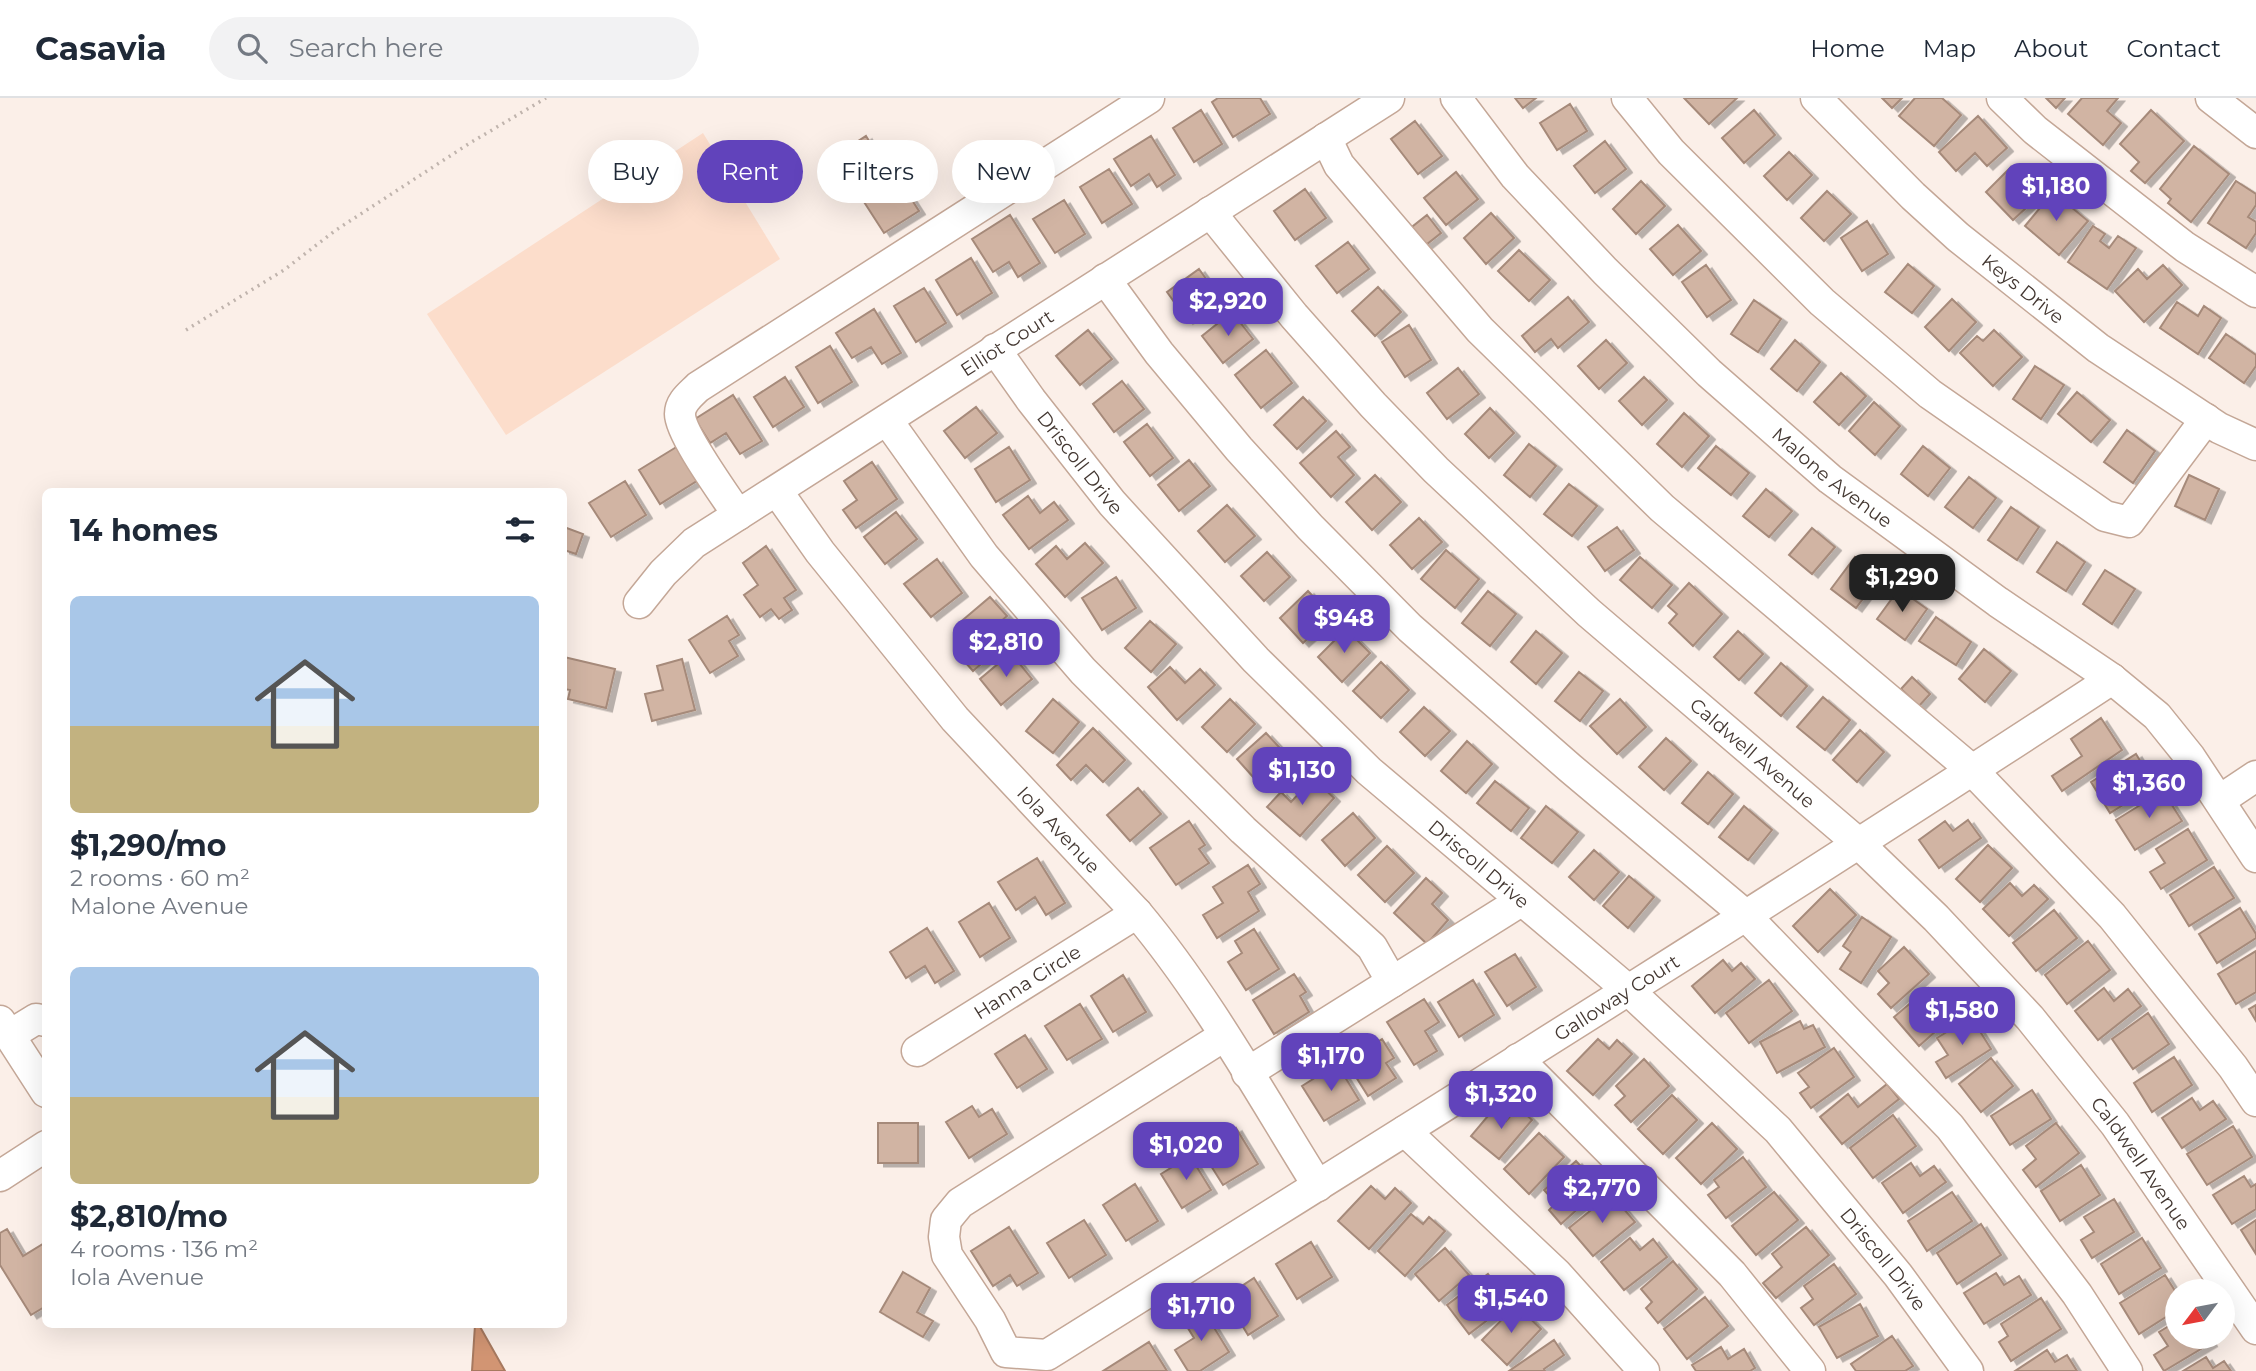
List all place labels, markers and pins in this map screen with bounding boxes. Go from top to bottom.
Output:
pin: $1,180 [1999,164,2113,223]
pin: $2,920 [1171,278,1285,338]
pin: $1,290 [1845,554,1959,614]
pin: $948 [1303,596,1385,655]
pin: $2,810 [949,620,1063,679]
pin: $1,130 [1245,748,1359,807]
pin: $1,360 [2092,760,2206,820]
pin: $1,580 [1905,988,2019,1047]
pin: $1,170 [1274,1034,1388,1093]
pin: $1,320 [1444,1072,1558,1131]
pin: $1,020 [1129,1122,1243,1182]
pin: $2,770 [1545,1166,1659,1225]
pin: $1,540 [1454,1276,1568,1335]
pin: $1,710 [1144,1284,1258,1343]

